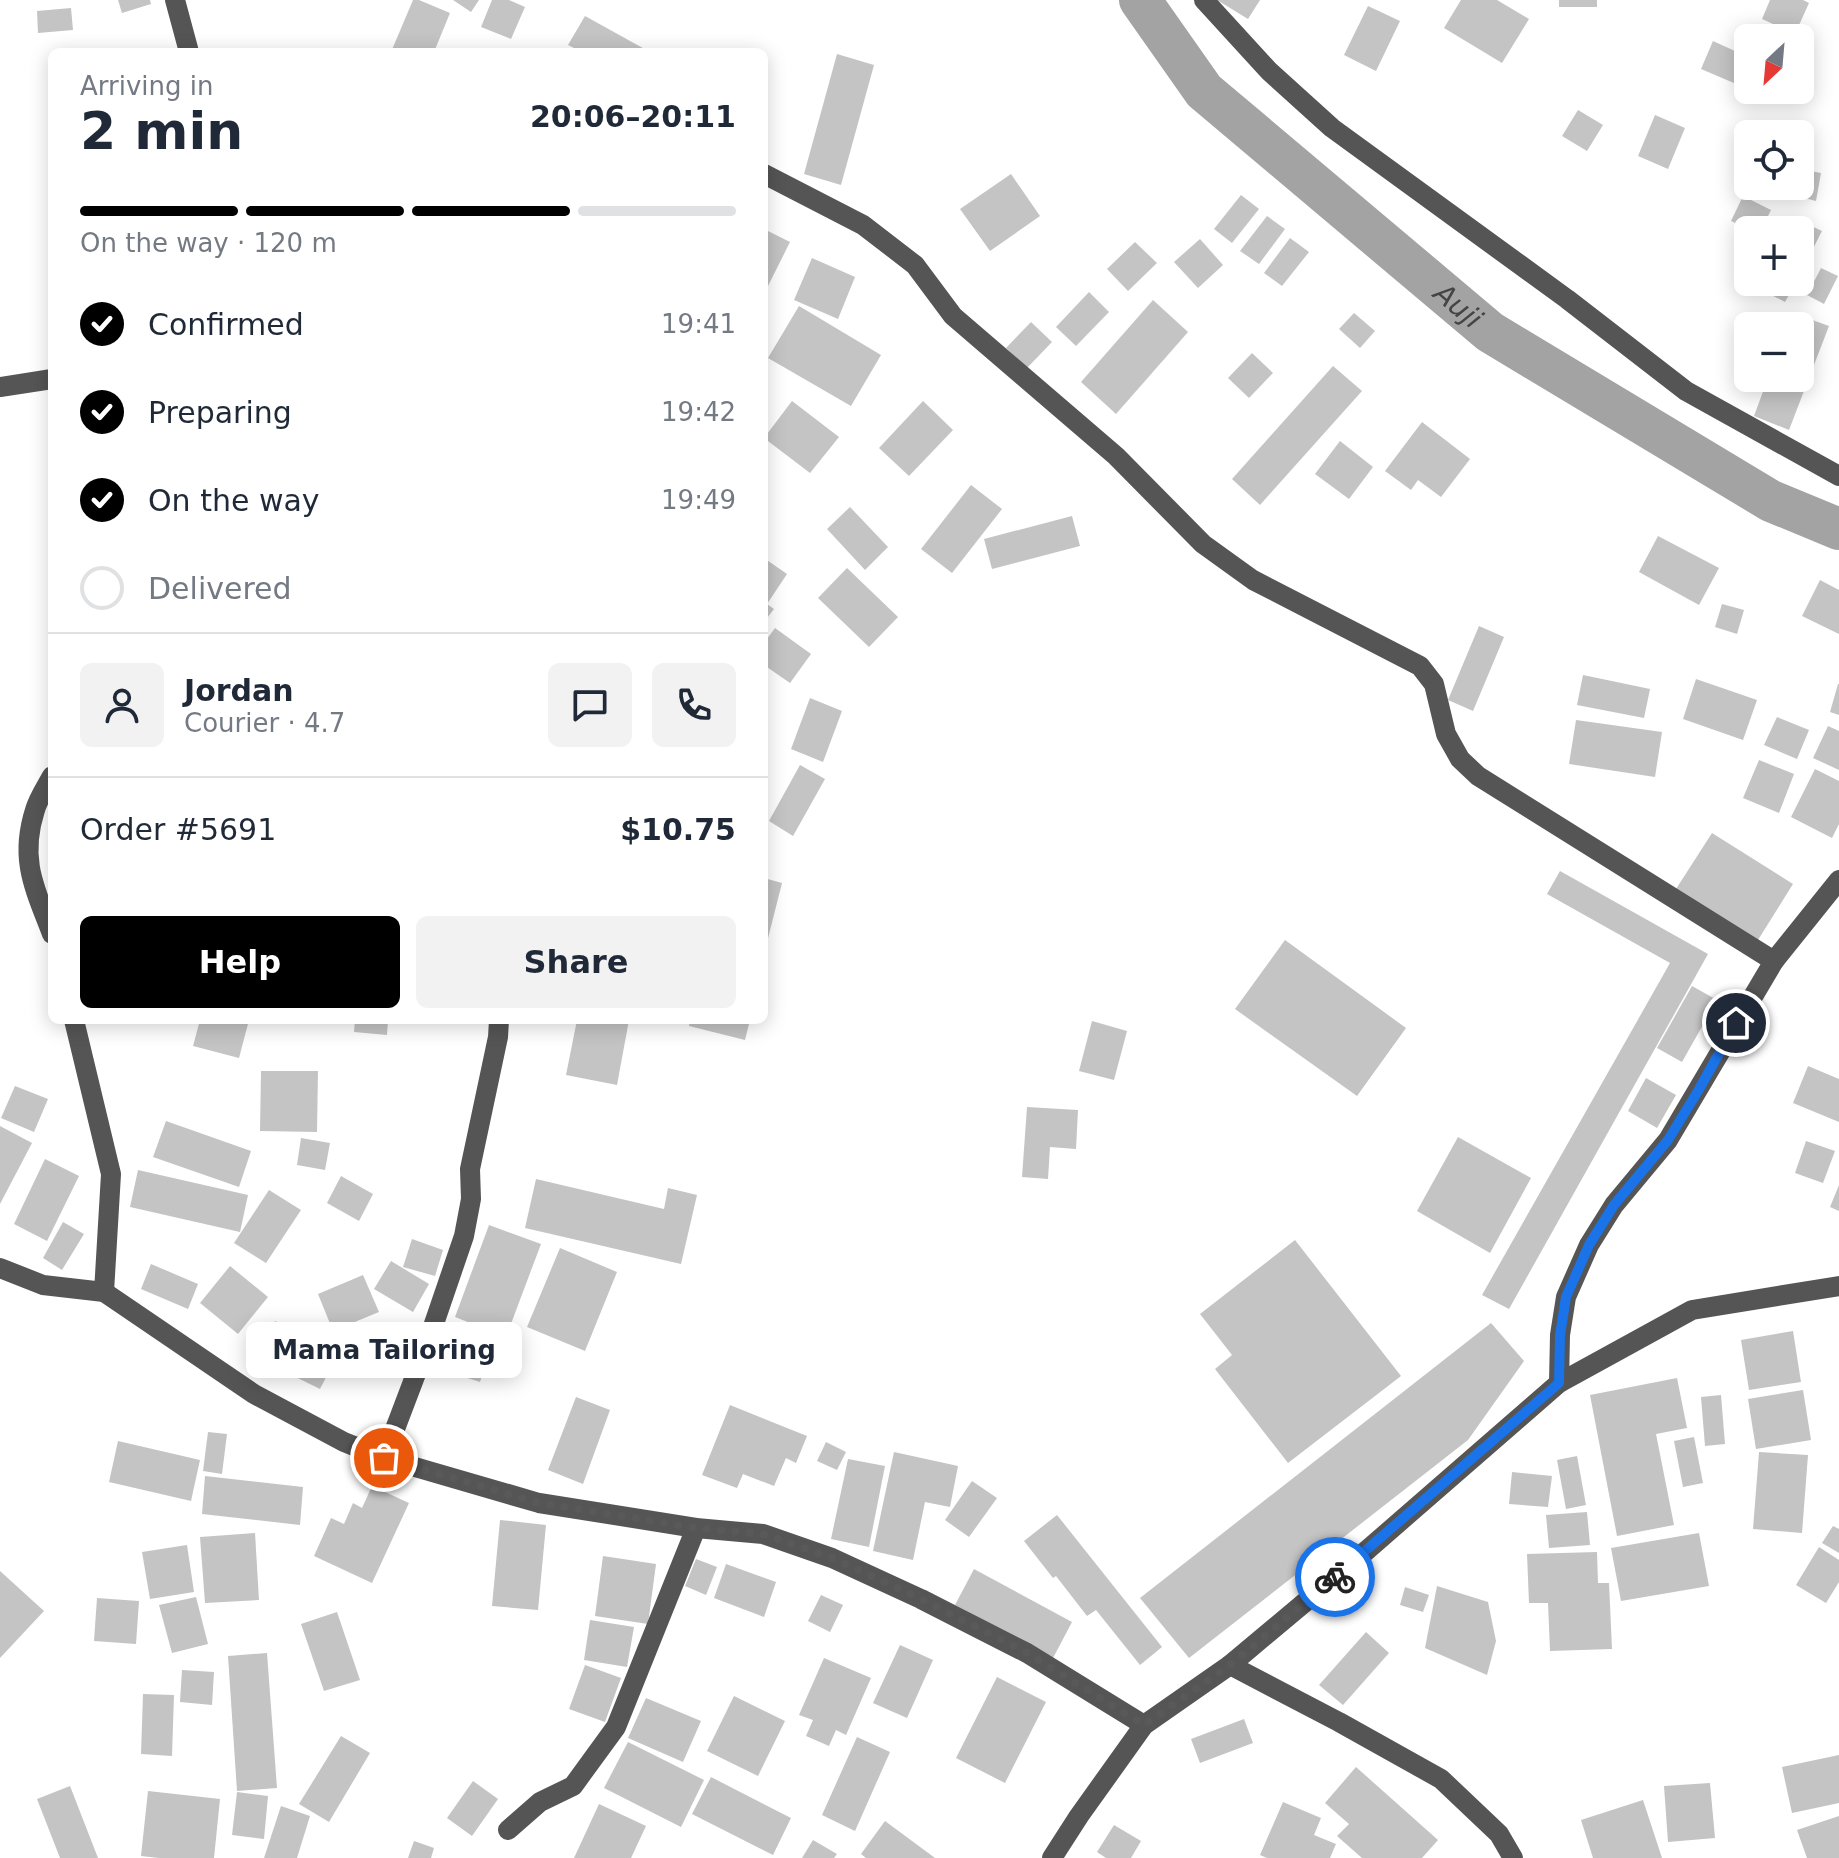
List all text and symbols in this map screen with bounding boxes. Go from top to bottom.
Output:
north arrow [1734,24,1814,104]
map controls [1734,24,1814,392]
text: Arriving in [80,71,214,101]
text: 20:06–20:11 [530,99,736,134]
text: 2 min [80,101,243,161]
button: locate [1734,120,1814,200]
button: + [1734,216,1814,296]
text: On the way · 120 m [80,228,337,258]
water label: Auji [1426,275,1489,335]
icon: check [80,302,124,346]
text: Confirmed [148,307,304,342]
text: 19:41 [661,309,736,339]
button: − [1734,312,1814,392]
icon: check [80,390,124,434]
text: Preparing [148,395,292,430]
text: 19:42 [661,397,736,427]
icon: check [80,478,124,522]
text: On the way [148,483,320,518]
text: 19:49 [661,485,736,515]
text: Delivered [148,571,292,606]
button: person [80,663,164,747]
button: chat [548,663,632,747]
button: phone [652,663,736,747]
text: Jordan [184,673,294,708]
text: Courier · 4.7 [184,708,345,738]
text: Order #5691 [80,812,276,847]
text: $10.75 [620,812,736,847]
button: Help [80,916,400,1008]
button: Share [416,916,736,1008]
pin [1702,989,1770,1057]
icon: home [1714,1001,1758,1045]
callout: Mama Tailoring [246,1322,522,1378]
text: Mama Tailoring [272,1335,496,1365]
pin [350,1424,418,1492]
icon: bag [362,1436,406,1480]
courier [1295,1537,1375,1617]
icon: bike [1313,1555,1357,1599]

